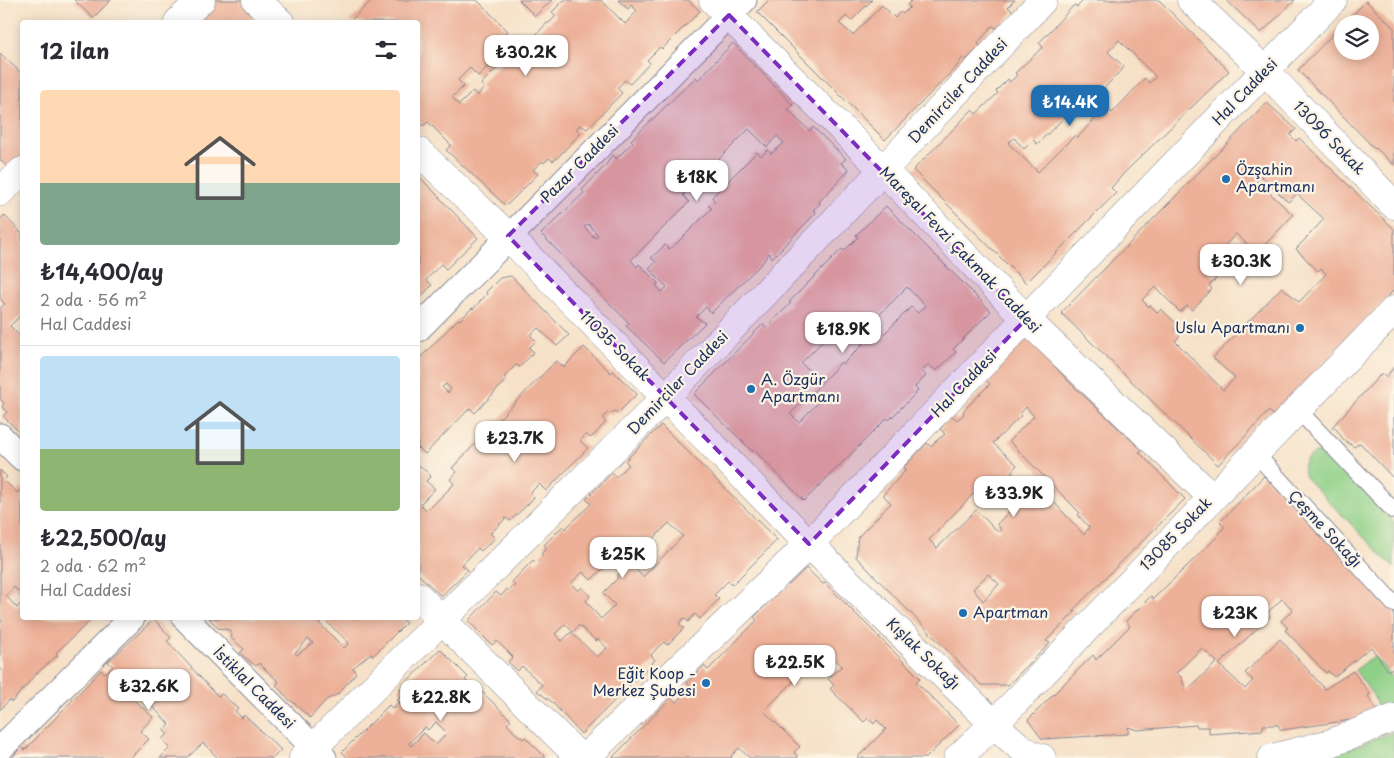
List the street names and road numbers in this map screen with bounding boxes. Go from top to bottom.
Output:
street label: Demirciler Caddesi [902,32,1012,148]
street label: Hal Caddesi [1206,52,1282,130]
street label: 13096 Sokak [1289,95,1372,180]
street label: Pazar Caddesi [535,119,623,207]
street label: Mareşal Fevzi Çakmak Caddesi [875,160,1047,338]
street label: 11035 Sokak [575,304,657,386]
street label: Demirciler Caddesi [621,325,733,439]
street label: Hal Caddesi [925,344,1001,422]
street label: Çeşme Sokağı [1284,484,1368,572]
street label: 13085 Sokak [1134,490,1216,575]
street label: Kışlak Sokağı [882,612,966,694]
street label: İstiklal Caddesi [209,641,301,733]

